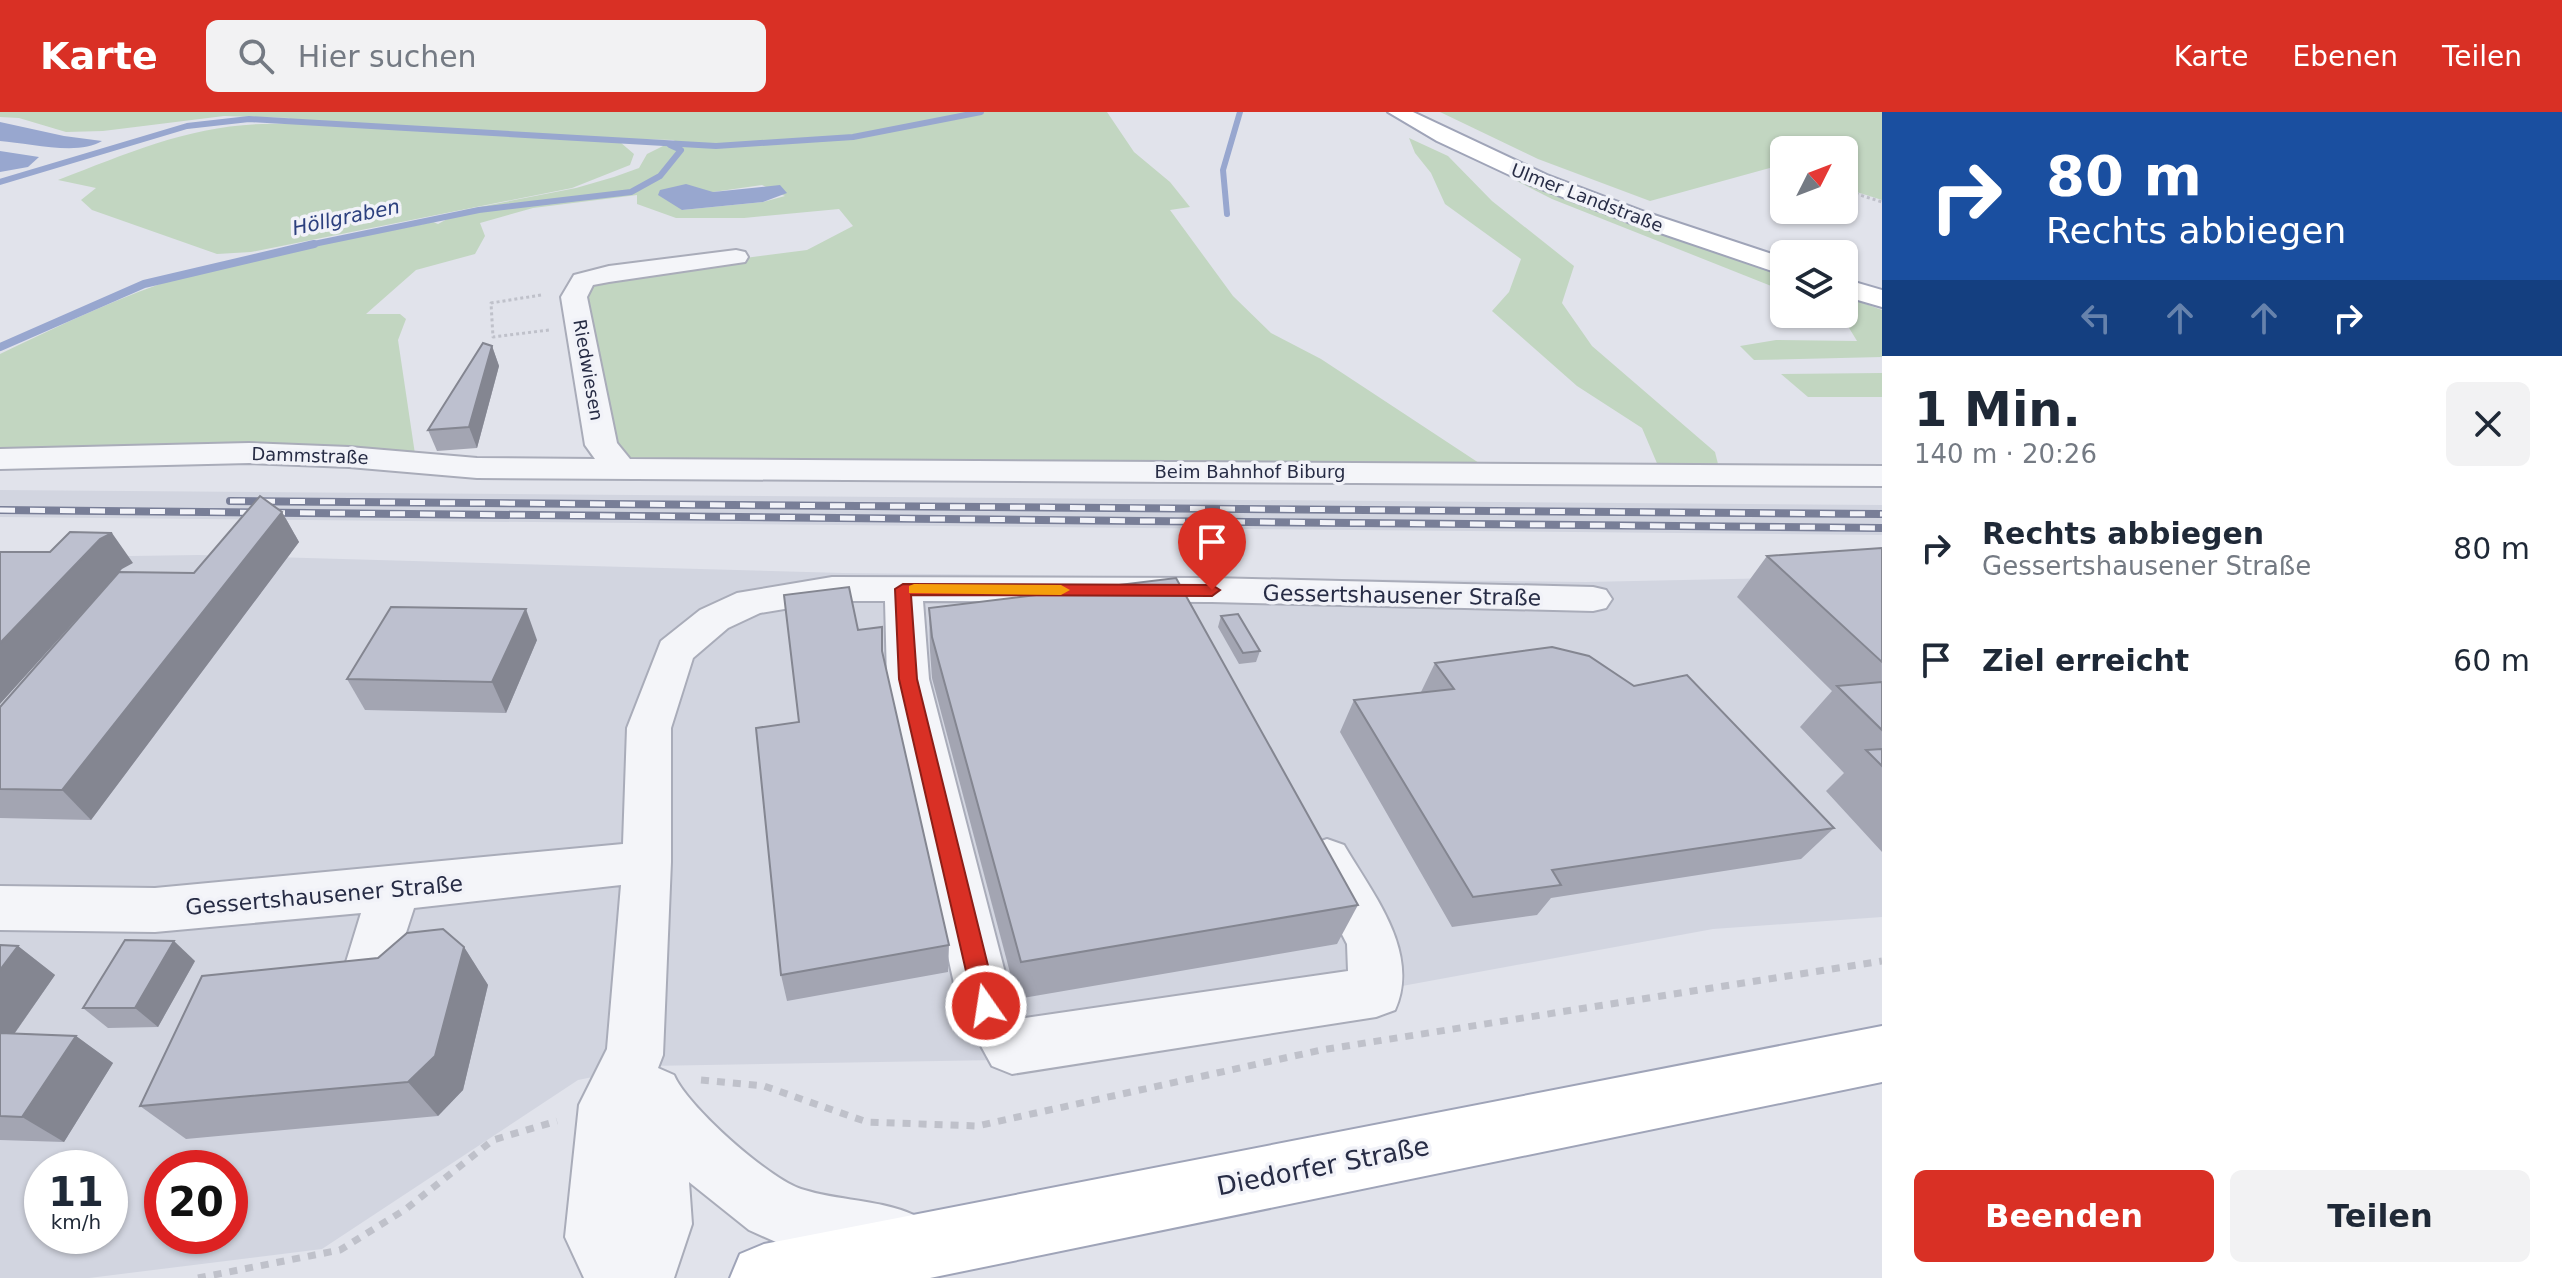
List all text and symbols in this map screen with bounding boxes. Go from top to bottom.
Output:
search box [206,20,766,92]
text: Karte [40,34,158,78]
icon: search [234,34,278,78]
text: Hier suchen [298,39,477,74]
text: Karte [2174,40,2248,73]
text: Ebenen [2292,40,2398,73]
text: Teilen [2442,40,2522,73]
north arrow [1770,136,1858,224]
map controls [1770,136,1858,328]
text: 80 m [2046,143,2202,208]
icon: right [1914,144,2018,248]
street label: Ulmer Landstraße [1508,159,1666,236]
water label: Höllgraben [290,194,402,240]
text: Rechts abbiegen [2046,210,2346,251]
button: layers [1770,240,1858,328]
icon: left [2074,296,2118,340]
icon: ahead [2158,296,2202,340]
icon: ahead [2242,296,2286,340]
icon: right [2326,296,2370,340]
street label: Riedwiesen [569,318,608,422]
text: 1 Min. [1914,381,2081,437]
button: close [2446,382,2530,466]
text: 140 m · 20:26 [1914,439,2097,469]
street label: Dammstraße [251,443,369,468]
street label: Beim Bahnhof Biburg [1154,461,1346,482]
pin [1178,508,1246,590]
text: Rechts abbiegen [1982,516,2264,551]
icon: arrive [1190,520,1234,564]
icon: right [1914,526,1958,570]
text: 80 m [2453,531,2530,566]
text: Gessertshausener Straße [1982,551,2311,581]
street label: Gessertshausener Straße [1263,581,1541,610]
icon: arrive [1914,638,1958,682]
text: Ziel erreicht [1982,643,2189,678]
text: 60 m [2453,643,2530,678]
street label: Gessertshausener Straße [184,871,464,920]
position arrow [944,964,1028,1048]
street label: Diedorfer Straße [1214,1131,1432,1201]
speed limit sign: 20 [144,1150,248,1254]
text: 11 [48,1169,104,1215]
button: Beenden [1914,1170,2214,1262]
button: Teilen [2230,1170,2530,1262]
text: km/h [51,1210,101,1234]

